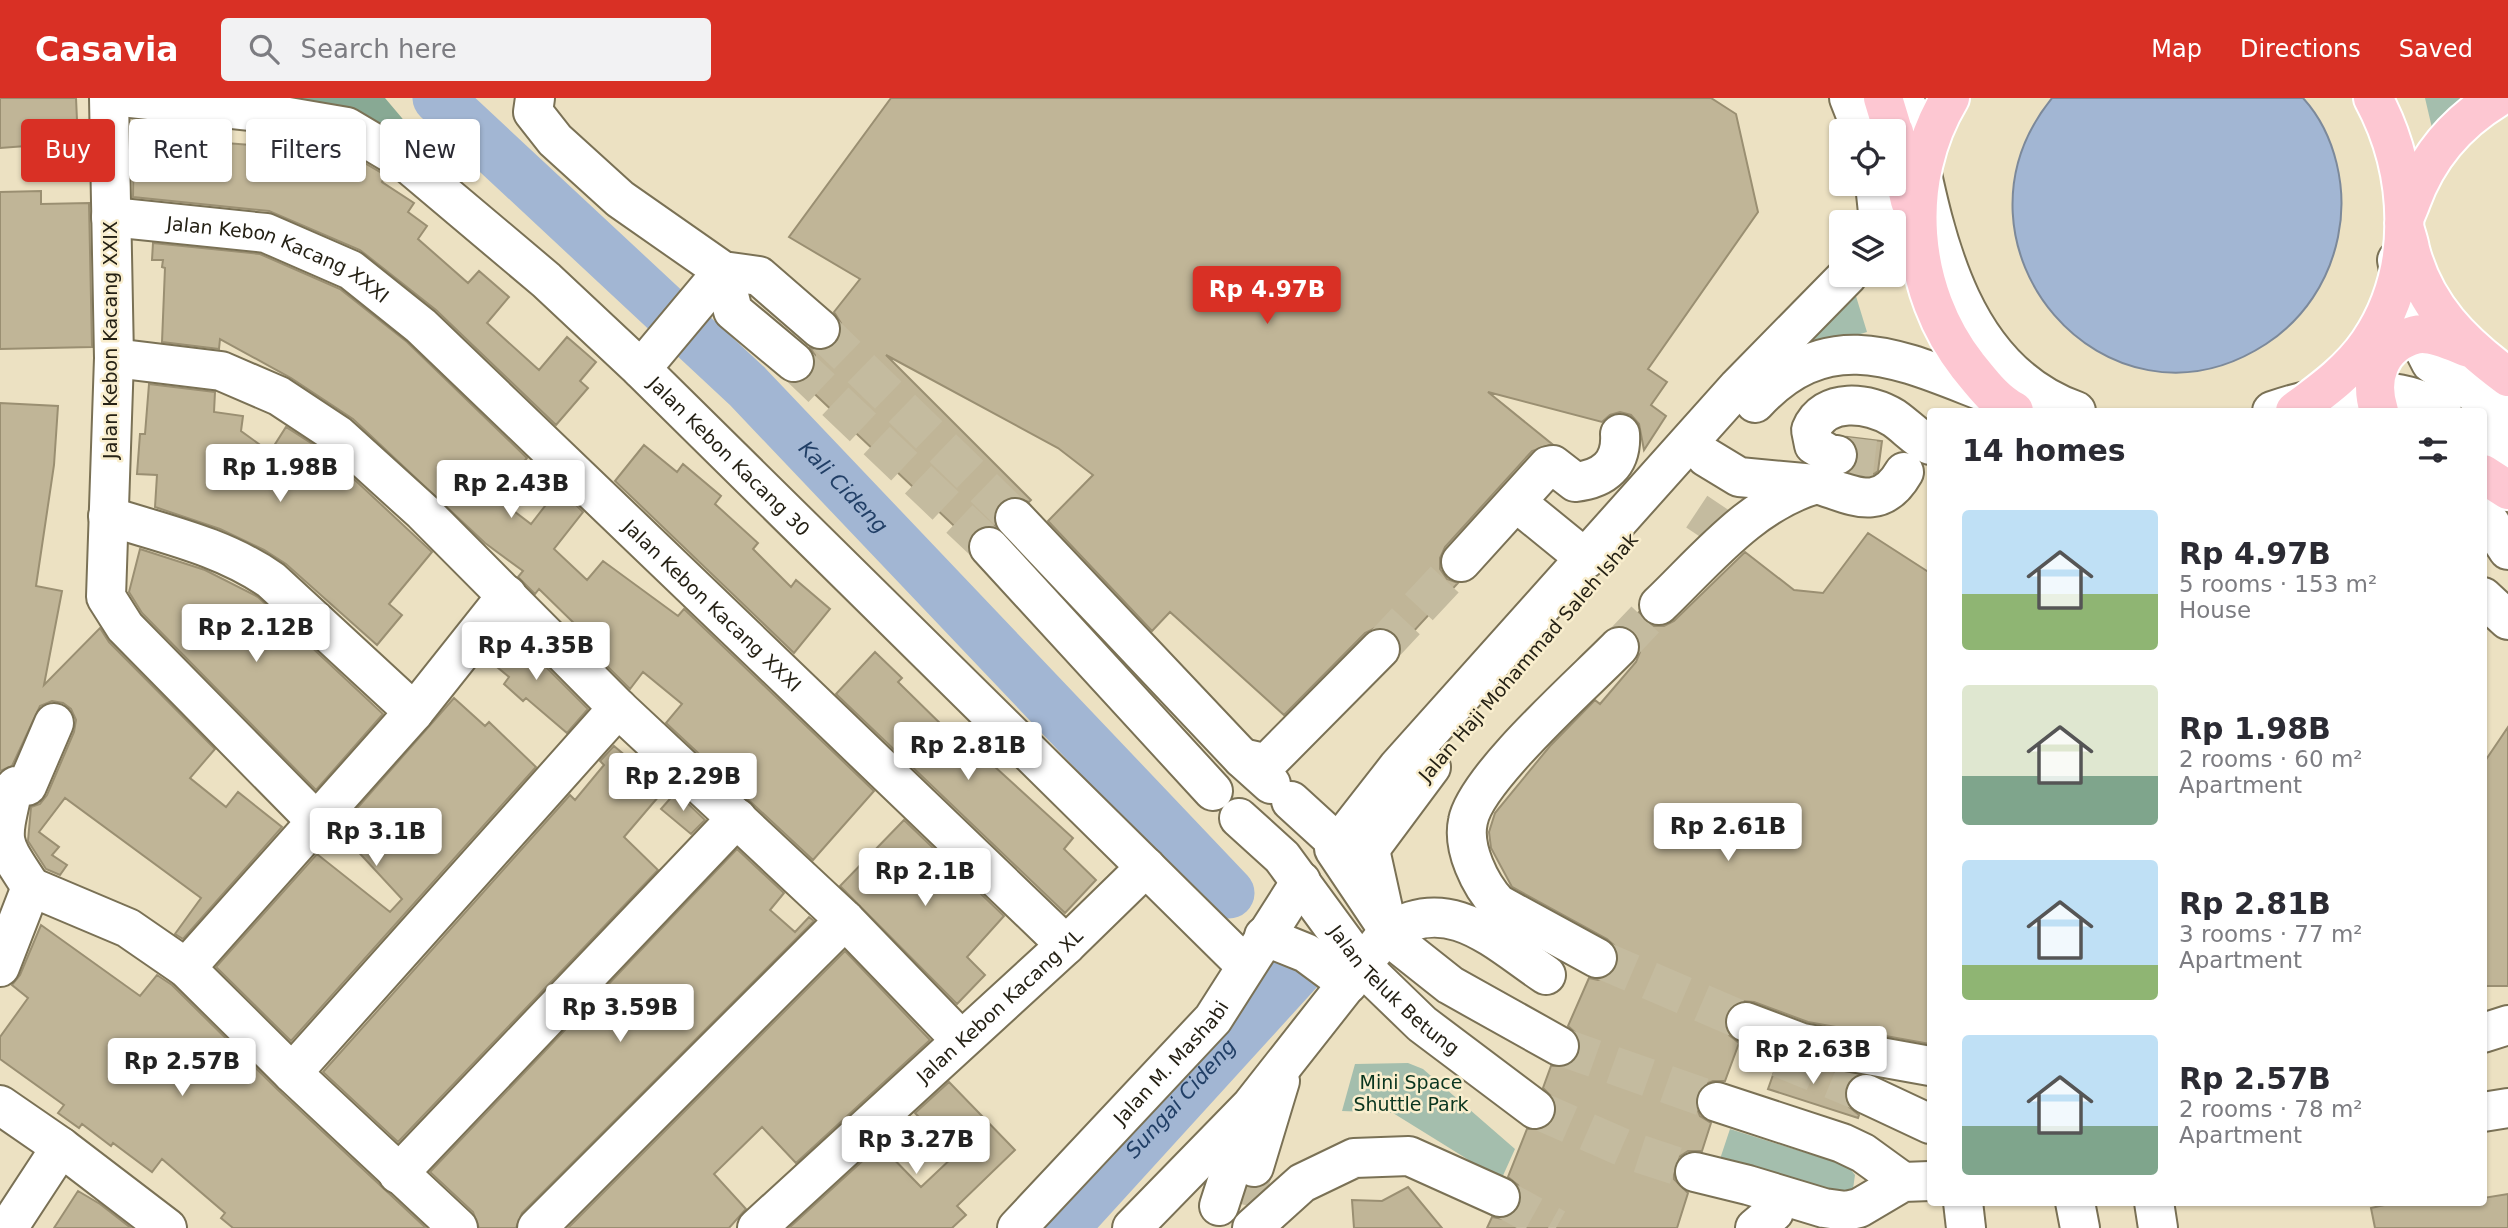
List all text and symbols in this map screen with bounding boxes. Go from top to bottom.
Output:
search box [221,18,711,81]
text: Casavia [35,30,179,69]
icon: search [245,30,283,68]
text: Search here [301,34,457,64]
text: Map [2151,35,2202,63]
text: Directions [2240,35,2361,63]
text: Saved [2399,35,2473,63]
chip: Buy [21,119,115,182]
chip: Rent [129,119,232,182]
chip: Filters [246,119,366,182]
chip: New [380,119,480,182]
map controls [1829,119,1906,287]
button: locate [1829,119,1906,196]
button: layers [1829,210,1906,287]
street label: Jalan Kebon Kacang XXXI [165,212,393,307]
street label: Jalan Kebon Kacang XXIX [99,221,121,460]
pin: Rp 4.97B [1195,266,1339,326]
text: Rp 4.97B [1209,276,1325,302]
street label: Jalan Kebon Kacang 30 [643,371,814,540]
icon: filters [2414,431,2452,469]
text: 14 homes [1962,433,2126,468]
water label: Kali Cideng [794,436,892,538]
pin: Rp 1.98B [208,444,352,504]
text: Rp 1.98B [222,454,338,480]
pin: Rp 2.43B [439,460,583,520]
text: Rp 2.43B [453,470,569,496]
street label: Jalan Kebon Kacang XXXI [618,515,806,696]
street label: Jalan Haji Mohammad Saleh Ishak [1413,528,1642,787]
text: Rp 4.97B [2179,536,2331,571]
icon: home [2018,538,2102,622]
text: 5 rooms · 153 m² [2179,571,2377,597]
text: House [2179,597,2251,623]
pin: Rp 2.12B [184,604,328,664]
text: Rp 2.12B [198,614,314,640]
pin: Rp 4.35B [464,622,608,682]
text: Rp 4.35B [478,632,594,658]
text: Rp 1.98B [2179,711,2331,746]
icon: home [2018,713,2102,797]
pin: Rp 2.81B [896,722,1040,782]
text: Rp 2.81B [910,732,1026,758]
text: 2 rooms · 60 m² [2179,746,2363,772]
pin: Rp 2.29B [611,754,755,813]
text: Rp 2.29B [625,763,741,789]
text: Apartment [2179,772,2302,798]
pin: Rp 2.61B [1656,804,1800,863]
pin: Rp 3.1B [311,808,441,868]
text: Rp 2.61B [1670,813,1786,839]
text: Rp 3.1B [326,818,426,844]
pin: Rp 2.1B [860,848,990,908]
text: Rp 2.1B [875,858,975,884]
text: Rp 2.81B [2179,886,2331,921]
icon: home [2018,888,2102,972]
street label: Jalan Teluk Betung [1324,920,1464,1059]
text: 3 rooms · 77 m² [2179,921,2363,947]
street label: Jalan Kebon Kacang XL [911,924,1087,1088]
text: Apartment [2179,947,2302,973]
pin: Rp 3.59B [548,984,692,1044]
text: Rp 3.59B [562,994,678,1020]
street label: Jalan M. Mashabi [1108,997,1233,1130]
pin: Rp 2.63B [1741,1026,1885,1086]
water label: Sungai Cideng [1121,1034,1241,1163]
text: Rp 2.63B [1755,1036,1871,1062]
pin: Rp 2.57B [110,1038,254,1098]
text: Rp 2.57B [124,1048,240,1074]
text: Rp 2.57B [2179,1061,2331,1096]
icon: home [2018,1063,2102,1147]
park label: Mini Space Shuttle Park [1353,1071,1469,1115]
text: 2 rooms · 78 m² [2179,1096,2363,1122]
pin: Rp 3.27B [844,1116,988,1176]
text: Apartment [2179,1122,2302,1148]
text: Rp 3.27B [858,1126,974,1152]

